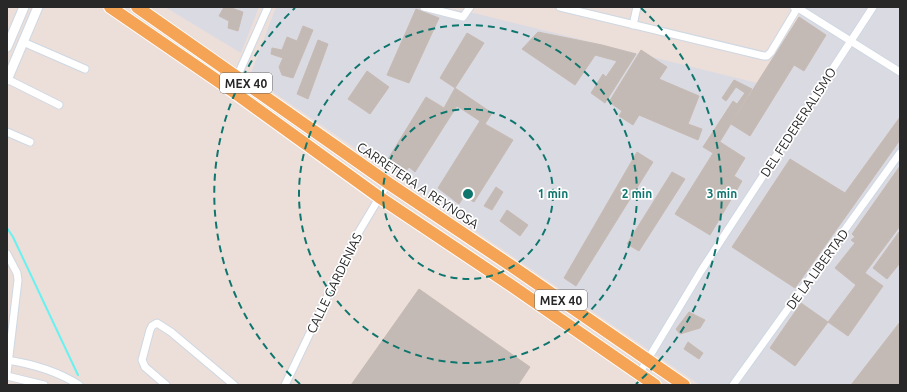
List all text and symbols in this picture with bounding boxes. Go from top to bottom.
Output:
street label: DEL FEDERERALISMO [758,65,838,179]
road number: MEX 40 [220,73,272,93]
street label: CARRETERA A REYNOSA [355,139,482,231]
centre of rings [461,187,475,201]
text: 1 min [538,187,568,200]
text: 2 min [622,187,652,200]
text: 3 min [707,187,737,200]
street label: DE LA LIBERTAD [783,226,851,312]
street label: CALLE GARDENIAS [304,230,364,335]
road number: MEX 40 [535,290,587,310]

